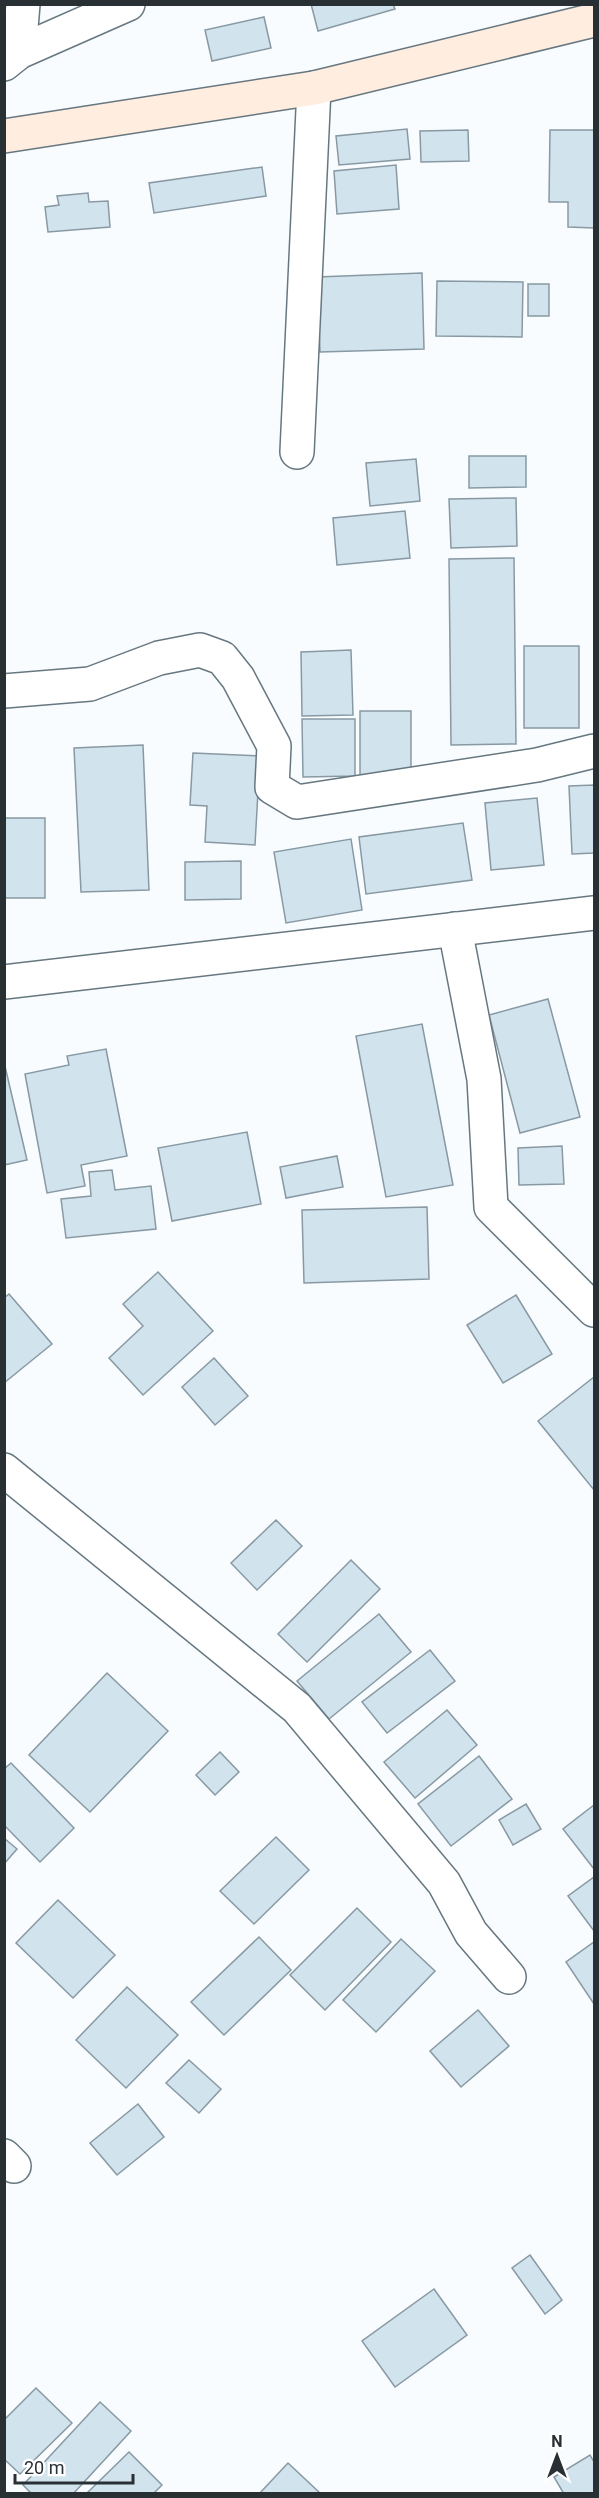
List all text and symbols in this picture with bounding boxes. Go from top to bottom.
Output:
north arrow [527,2426,587,2486]
text: N [551,2432,563,2451]
scale bar [15,2447,134,2485]
text: 20 m [24,2457,64,2478]

